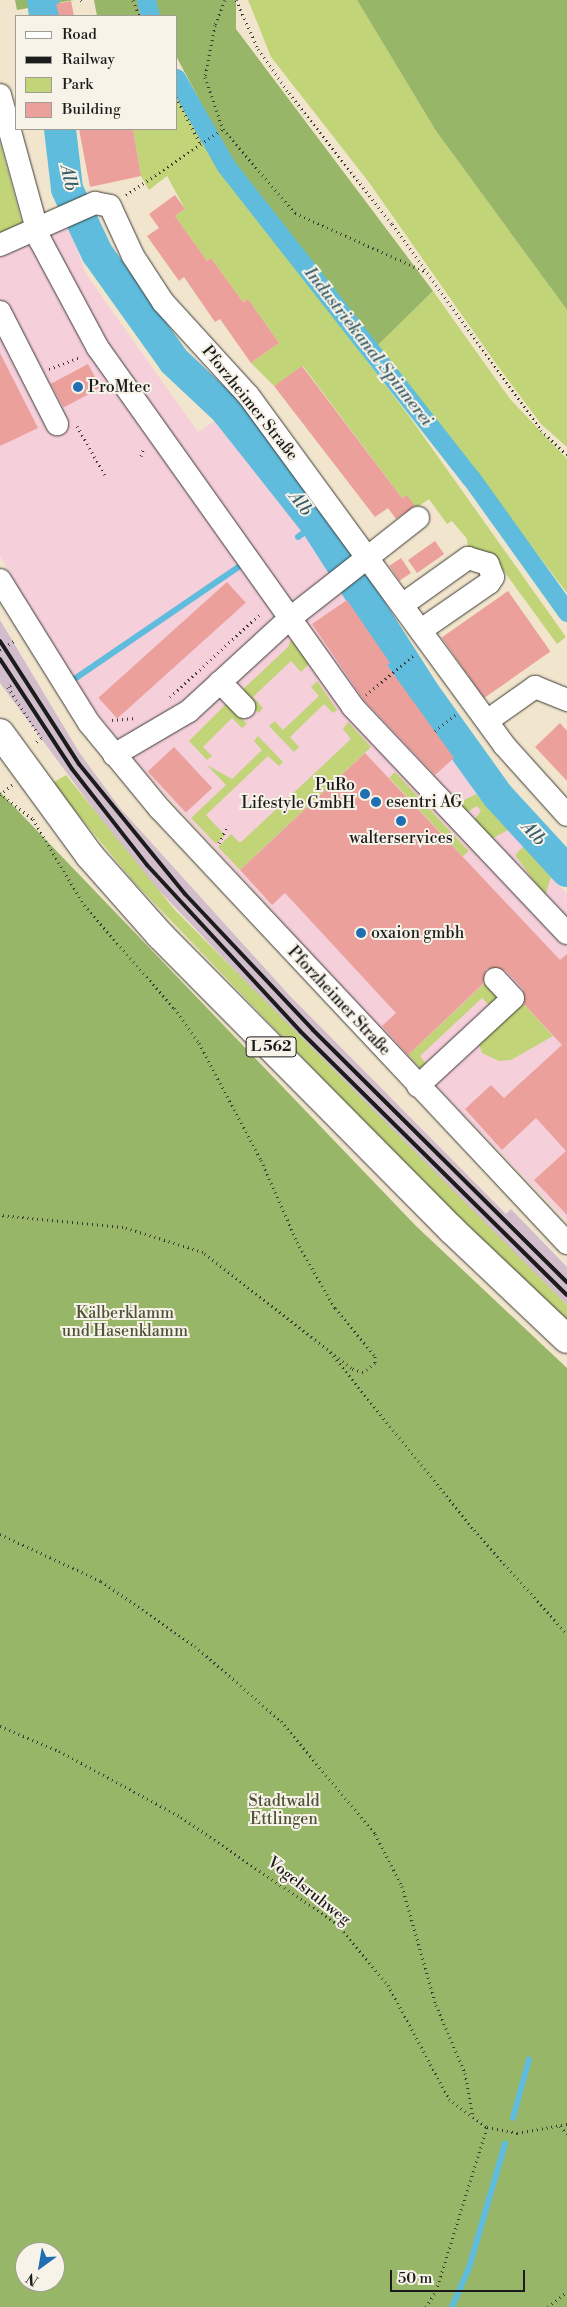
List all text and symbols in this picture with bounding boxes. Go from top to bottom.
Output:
legend [15,15,178,130]
text: Road [62,25,97,44]
text: Railway [62,50,115,69]
text: Park [62,75,93,94]
text: Building [62,100,121,119]
water label: Alb [55,163,81,193]
water label: Industriekanal Spinnerei [299,263,437,431]
street label: Pforzheimer Straße [198,342,302,464]
place label: ProMtec [88,377,150,397]
marker: ProMtec [72,381,84,393]
water label: Alb [284,487,316,521]
place label: PuRo Lifestyle GmbH [241,775,355,813]
marker: PuRo Lifestyle GmbH [359,788,371,800]
place label: esentri AG [386,792,462,812]
marker: esentri AG [370,796,382,808]
marker: walterservices [395,815,407,827]
water label: Alb [516,817,550,851]
place label: walterservices [349,828,453,848]
place label: oxaion gmbh [371,923,464,943]
marker: oxaion gmbh [355,927,367,939]
street label: Pforzheimer Straße [284,943,394,1059]
road number: L 562 [245,1034,297,1060]
park label: Kälberklamm und Hasenklamm [62,1303,188,1341]
park label: Stadtwald Ettlingen [249,1791,319,1829]
street label: Vogelsruhweg [264,1853,354,1929]
north arrow [15,2242,65,2292]
scale bar [392,2260,527,2292]
text: N [23,2268,42,2289]
text: 50 m [398,2269,432,2288]

